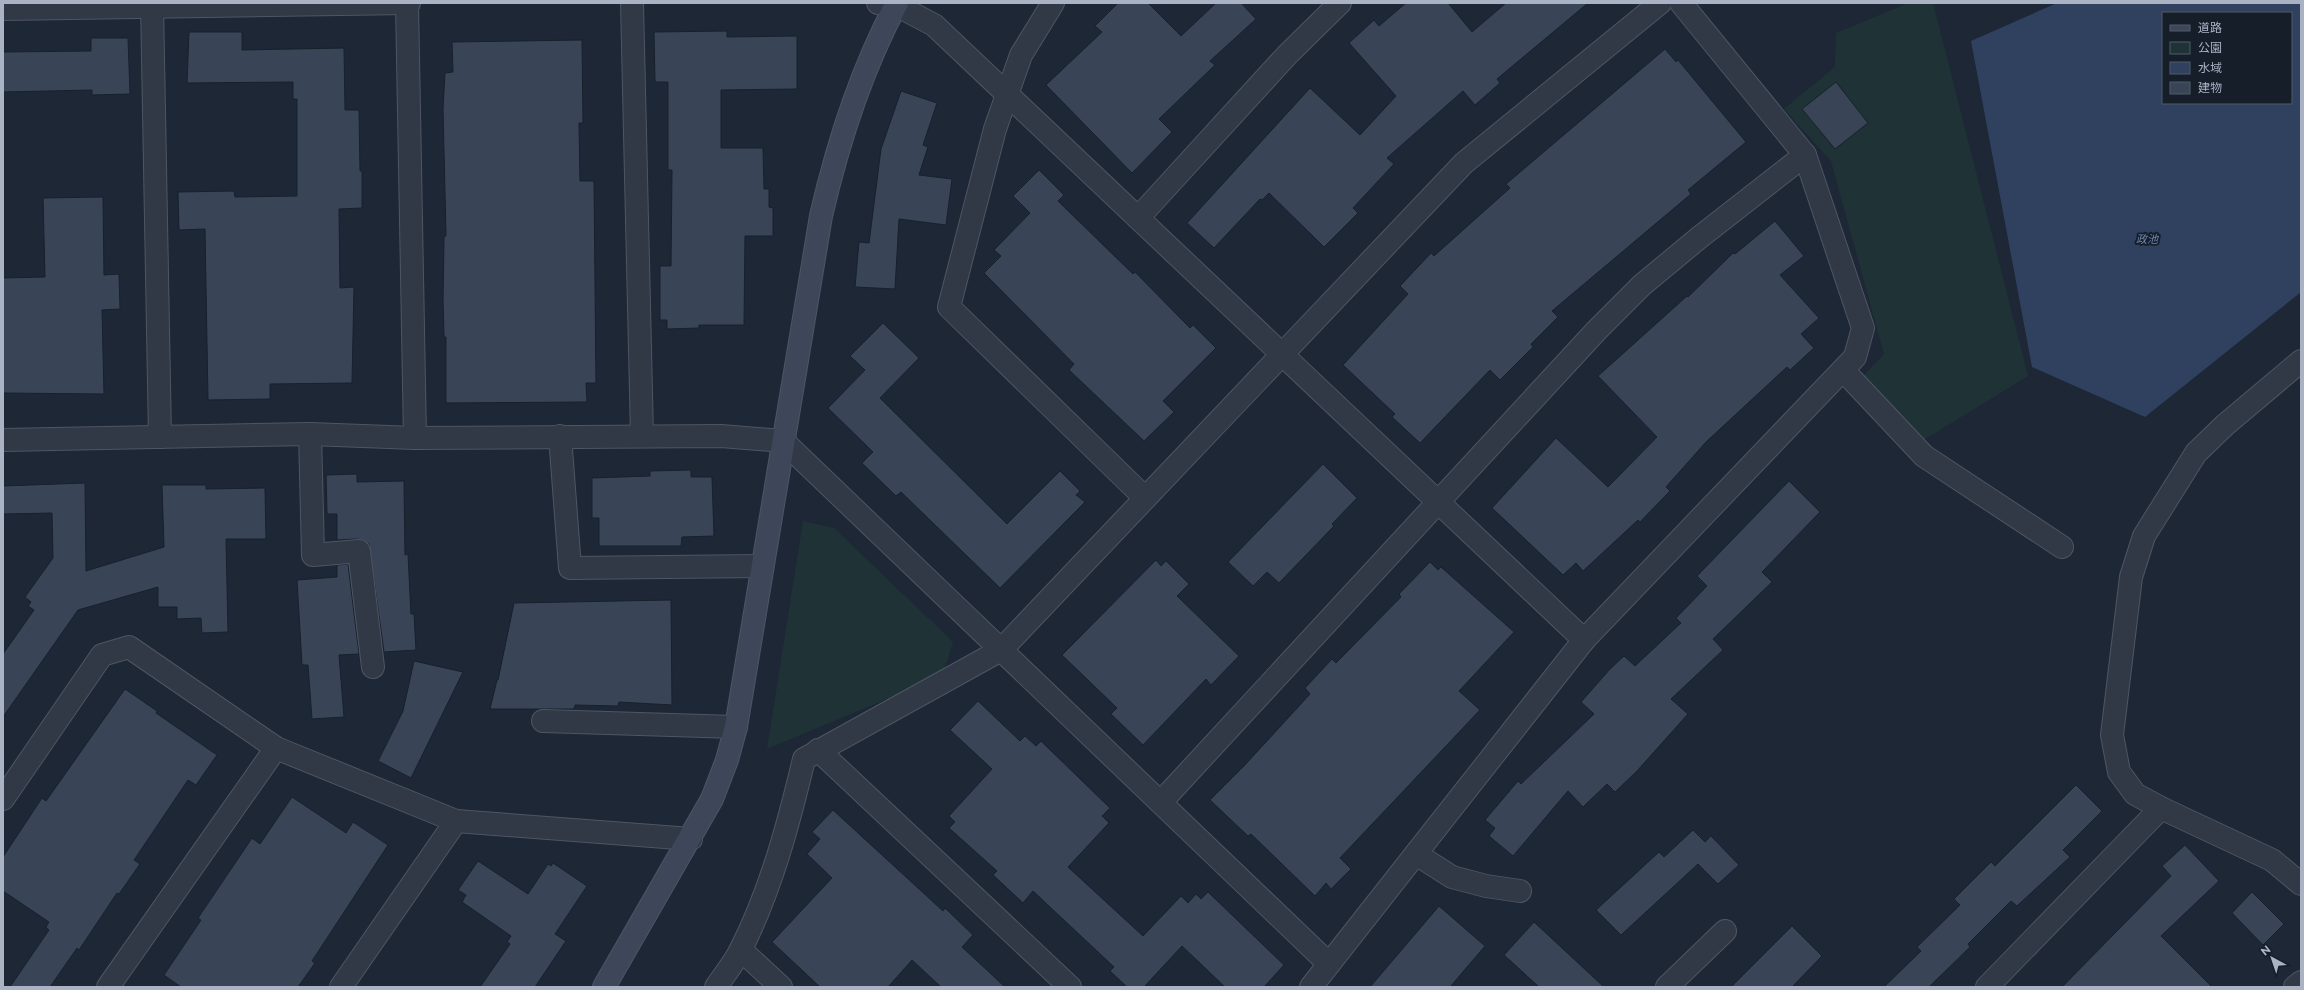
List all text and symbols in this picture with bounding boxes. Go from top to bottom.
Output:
legend [2162,12,2292,104]
text: 道路 [2198,20,2222,35]
text: 公園 [2198,40,2222,55]
text: 水域 [2198,60,2222,75]
text: 建物 [2198,80,2222,95]
water label: 政池 [2136,232,2159,246]
north arrow [2252,938,2292,978]
text: N [2258,942,2273,959]

